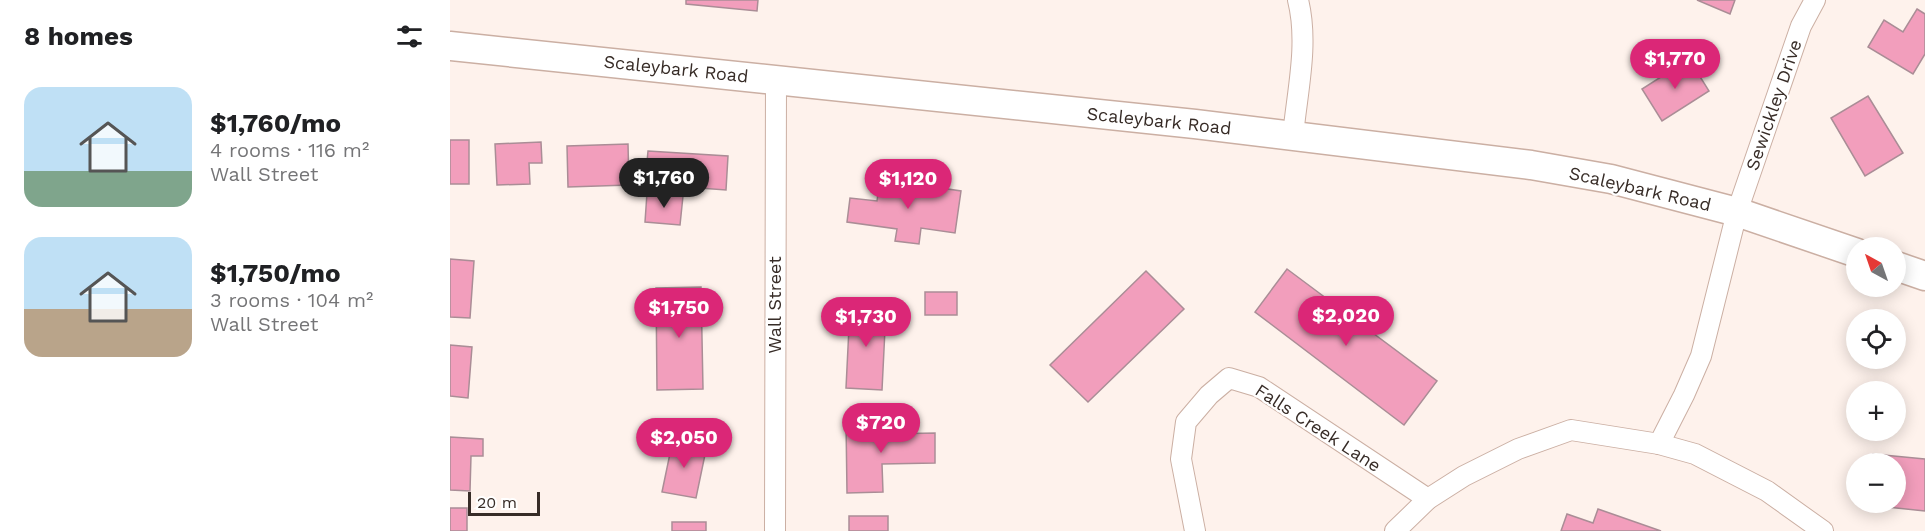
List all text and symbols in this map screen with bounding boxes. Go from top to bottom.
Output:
icon: filters [393,20,426,53]
text: 8 homes [24,21,133,51]
street label: Sewickley Drive [1741,37,1806,173]
pin: $1,770 [1626,39,1724,90]
text: $1,770 [1644,46,1706,70]
street label: Scaleybark Road [603,50,749,87]
street label: Scaleybark Road [1086,102,1232,139]
text: $1,760/mo [210,108,341,138]
icon: home [72,111,144,183]
text: 4 rooms · 116 m² [210,138,369,162]
pin: $1,760 [615,158,713,209]
pin: $1,120 [859,159,957,210]
text: Wall Street [210,162,318,186]
street label: Scaleybark Road [1567,162,1713,215]
text: $1,760 [633,165,695,189]
text: $1,120 [879,166,937,190]
north arrow [1846,237,1906,297]
map controls [1846,237,1906,513]
street label: Wall Street [764,256,785,354]
text: $1,750/mo [210,258,341,288]
icon: home [72,261,144,333]
text: 3 rooms · 104 m² [210,288,373,312]
pin: $1,750 [630,288,728,339]
text: $1,750 [648,295,710,319]
pin: $2,020 [1297,296,1395,347]
pin: $1,730 [817,297,915,348]
text: $2,020 [1312,303,1380,327]
text: $1,730 [835,304,897,328]
button: locate [1846,309,1906,369]
text: Wall Street [210,312,318,336]
street label: Falls Creek Lane [1252,379,1385,476]
button: + [1846,381,1906,441]
pin: $720 [845,403,917,454]
text: $720 [856,410,906,434]
pin: $2,050 [635,418,733,469]
text: $2,050 [650,425,718,449]
button: − [1846,453,1906,513]
scale bar [468,489,540,516]
text: 20 m [477,493,517,512]

